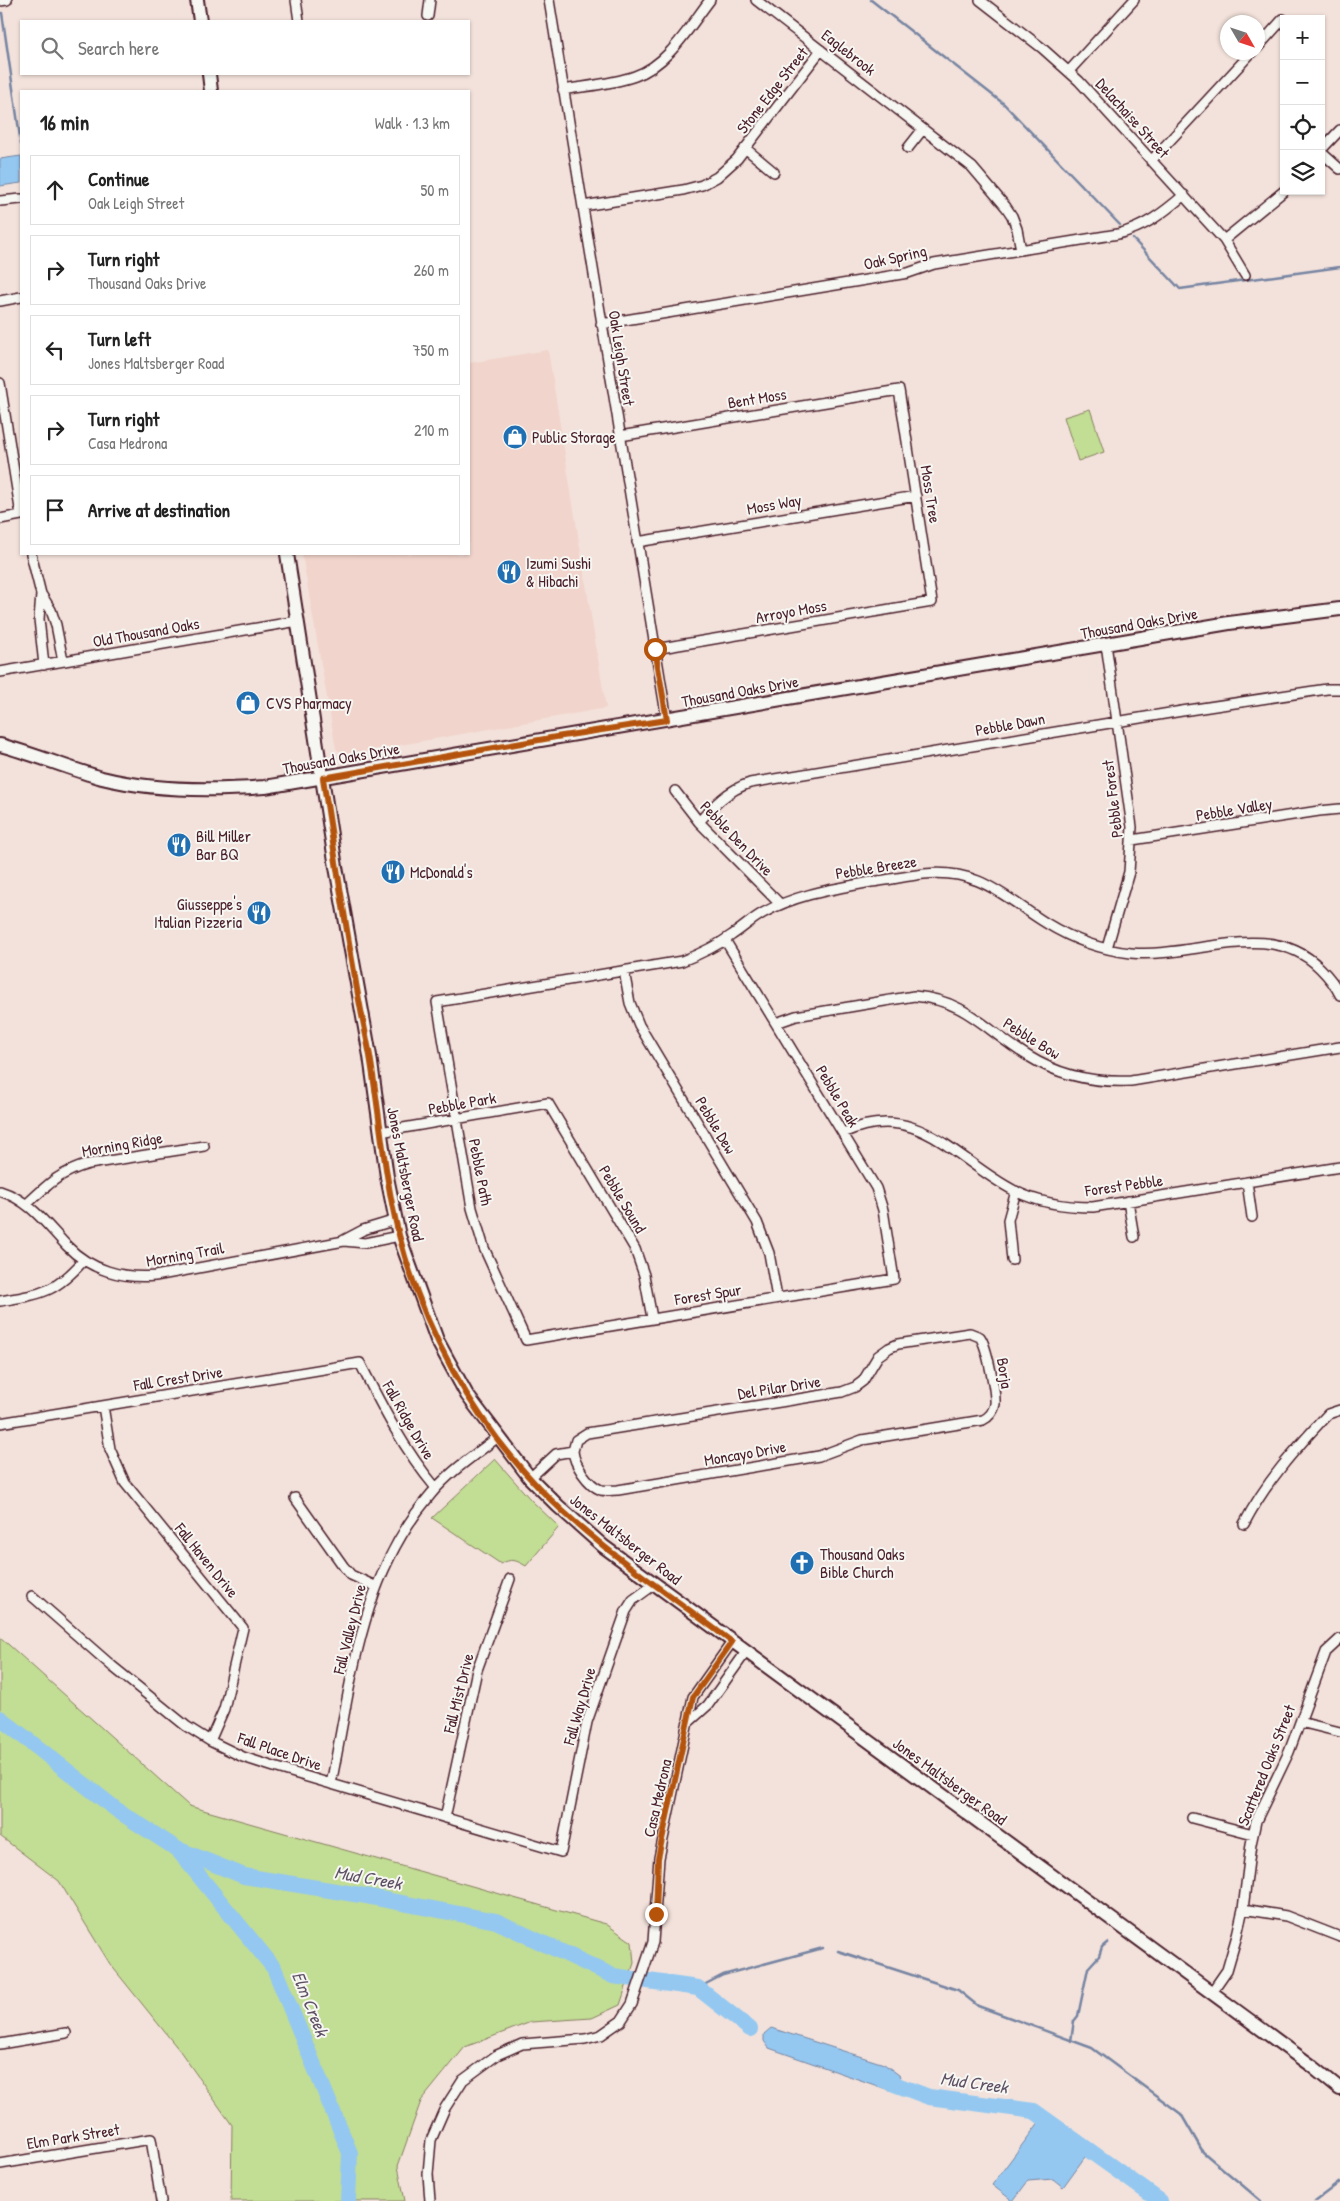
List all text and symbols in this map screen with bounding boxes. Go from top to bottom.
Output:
north arrow [1220,15,1265,60]
map controls [1280,15,1325,195]
button: + [1280,15,1325,60]
search box [20,20,470,75]
street label: Eaglebrook [817,24,881,80]
icon: search [38,34,66,62]
text: Search here [78,35,159,61]
street label: Stone Edge Street [731,42,813,138]
button: − [1280,60,1325,105]
street label: Delachaise Street [1091,73,1175,163]
button: locate [1280,105,1325,150]
text: 16 min [40,108,89,137]
text: Walk · 1.3 km [375,112,450,134]
button: layers [1280,150,1325,195]
text: Continue [88,166,149,192]
icon: ahead [41,176,69,204]
text: 50 m [421,179,449,201]
text: Oak Leigh Street [88,192,184,214]
street label: Oak Spring [861,239,929,275]
text: Turn right [88,246,159,272]
icon: right [41,256,69,284]
text: 260 m [413,259,449,281]
text: Thousand Oaks Drive [88,272,206,294]
street label: Oak Leigh Street [604,309,640,408]
text: Turn left [88,326,151,352]
icon: left [41,336,69,364]
text: 750 m [413,339,449,361]
text: Jones Maltsberger Road [88,352,224,374]
street label: Bent Moss [726,383,788,413]
text: Turn right [88,406,159,432]
icon: right [41,416,69,444]
text: 210 m [414,419,449,441]
shop icon: Public Storage [502,424,528,450]
place label: Public Storage [532,426,616,448]
text: Casa Medrona [88,432,167,454]
street label: Moss Tree [916,463,947,525]
street label: Moss Way [745,488,803,520]
icon: arrive [41,496,69,524]
text: Arrive at destination [88,497,230,523]
place label: Izumi Sushi & Hibachi [526,552,591,592]
restaurant icon: Izumi Sushi & Hibachi [496,559,522,585]
street label: Arroyo Moss [754,594,828,628]
street label: Thousand Oaks Drive [1079,602,1200,644]
street label: Old Thousand Oaks [91,612,201,652]
route start [644,638,667,661]
street label: Thousand Oaks Drive [680,670,801,712]
shop icon: CVS Pharmacy [235,690,261,716]
place label: CVS Pharmacy [266,692,352,714]
street label: Pebble Dawn [974,707,1046,741]
street label: Thousand Oaks Drive [281,737,402,779]
street label: Pebble Forest [1096,758,1128,839]
street label: Pebble Valley [1194,792,1274,826]
street label: Pebble Den Drive [696,796,779,881]
place label: Bill Miller Bar BQ [196,825,251,865]
restaurant icon: Bill Miller Bar BQ [166,832,192,858]
street label: Pebble Breeze [834,850,919,884]
restaurant icon: McDonald's [380,859,406,885]
place label: McDonald's [410,861,473,883]
place label: Giusseppe's Italian Pizzeria [154,893,242,933]
restaurant icon: Giusseppe's Italian Pizzeria [246,900,272,926]
street label: Pebble Bow [999,1012,1065,1064]
street label: Pebble Peak [811,1061,865,1131]
street label: Pebble Park [426,1086,498,1120]
street label: Pebble Dew [690,1092,742,1158]
street label: Jones Maltsberger Road [382,1105,430,1243]
street label: Morning Ridge [80,1126,165,1162]
street label: Pebble Path [464,1137,498,1208]
street label: Pebble Sound [594,1161,652,1237]
street label: Forest Pebble [1083,1169,1165,1201]
street label: Morning Trail [144,1236,226,1272]
street label: Forest Spur [672,1278,743,1310]
street label: Borja [992,1356,1018,1390]
street label: Fall Crest Drive [131,1360,225,1396]
street label: Del Pilar Drive [736,1369,823,1404]
street label: Fall Ridge Drive [377,1376,441,1464]
street label: Moncayo Drive [702,1435,788,1471]
street label: Jones Maltsberger Road [566,1488,686,1590]
street label: Fall Haven Drive [169,1517,244,1603]
place label: Thousand Oaks Bible Church [820,1543,905,1583]
church icon: Thousand Oaks Bible Church [789,1550,815,1576]
street label: Fall Valley Drive [327,1581,371,1677]
street label: Fall Mist Drive [437,1650,479,1736]
street label: Fall Way Drive [557,1664,601,1748]
street label: Scattered Oaks Street [1232,1701,1300,1829]
street label: Fall Place Drive [234,1726,326,1776]
street label: Jones Maltsberger Road [888,1732,1012,1830]
street label: Casa Medrona [637,1757,677,1839]
water label: Mud Creek [333,1859,405,1896]
route end [645,1903,668,1926]
water label: Elm Creek [286,1968,335,2041]
water label: Mud Creek [939,2065,1011,2100]
street label: Elm Park Street [25,2118,121,2154]

